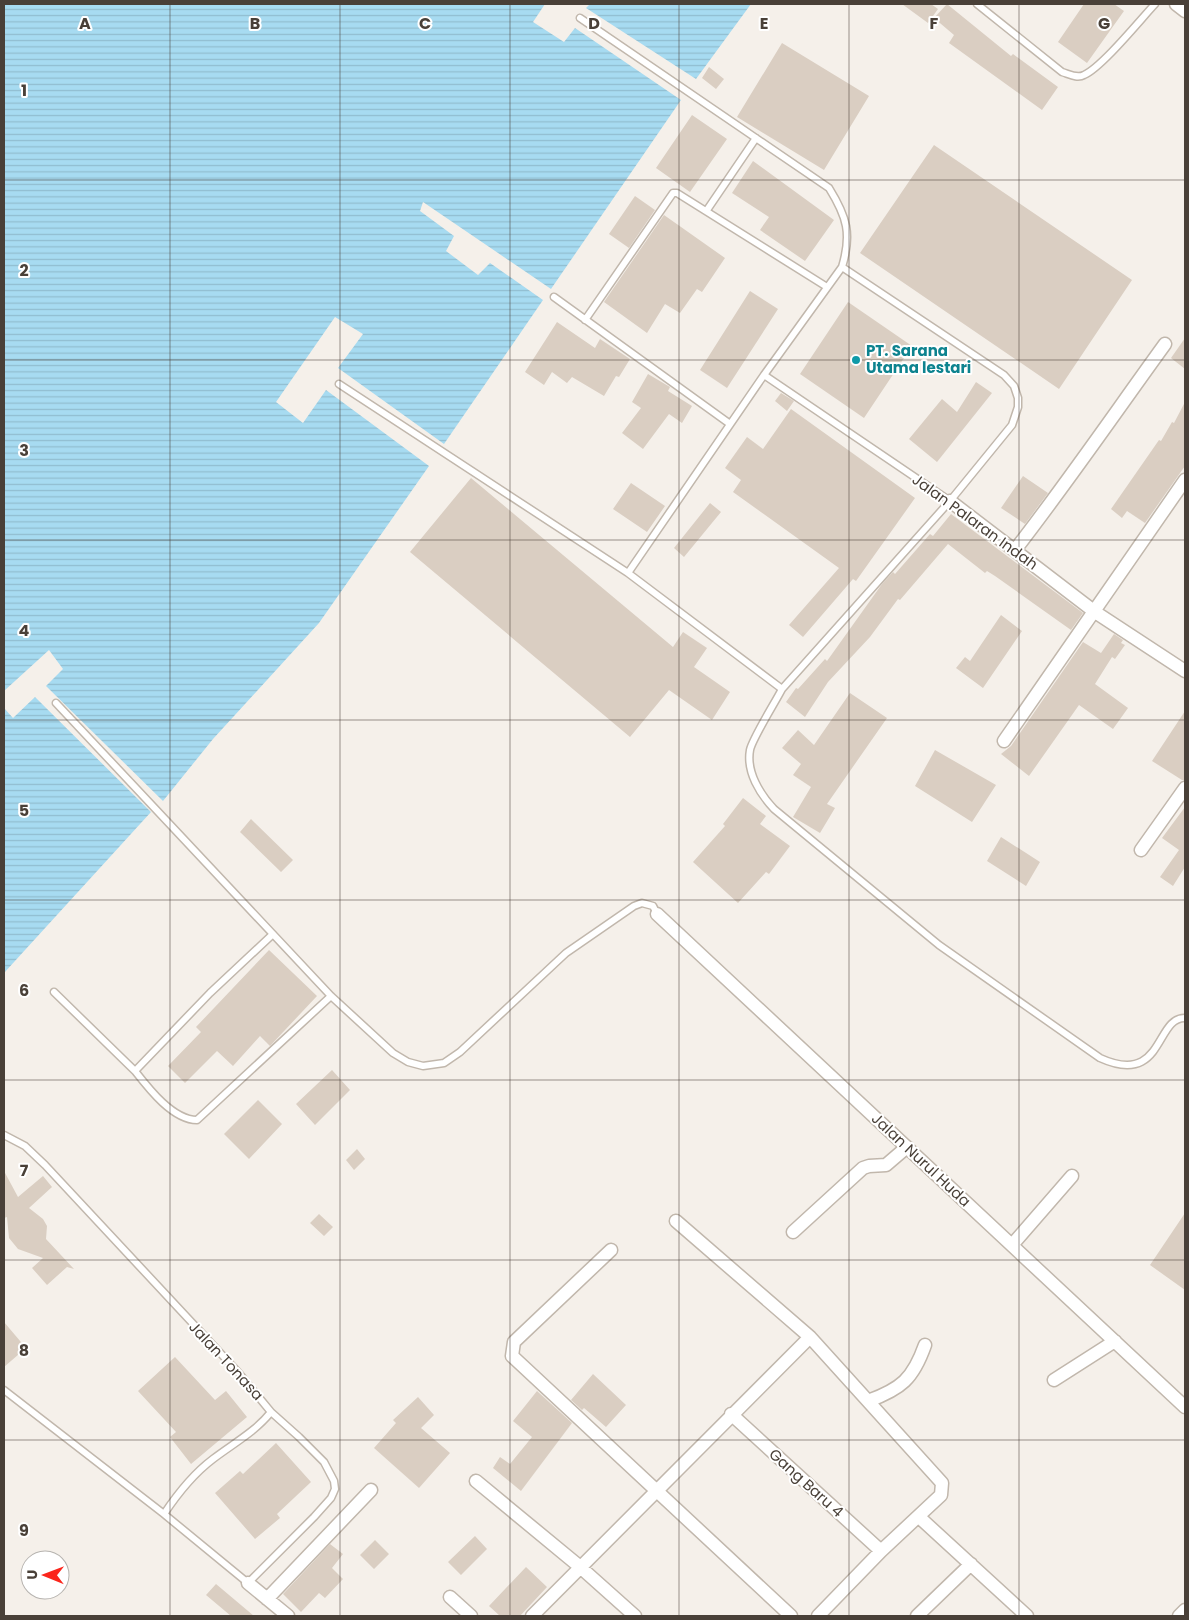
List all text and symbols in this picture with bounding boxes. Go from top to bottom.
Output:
text: A [79,12,91,35]
text: B [250,12,260,35]
text: C [419,12,431,35]
text: D [588,12,600,35]
text: E [760,12,768,35]
text: F [930,12,939,35]
text: G [1098,12,1110,35]
text: 1 [21,79,27,102]
text: 2 [19,259,29,282]
place label: PT. Sarana Utama lestari [866,340,971,378]
marker: PT. Sarana Utama lestari [850,354,862,366]
text: 3 [19,439,29,462]
street label: Jalan Palaran Indah [908,469,1042,574]
text: 4 [19,619,30,642]
text: 5 [19,799,29,822]
text: 6 [19,979,29,1002]
street label: Jalan Nurul Huda [867,1108,976,1211]
text: 7 [20,1159,29,1182]
street label: Jalan Tonasa [184,1317,268,1405]
text: 8 [19,1339,29,1362]
street label: Gang Baru 4 [765,1444,848,1522]
text: 9 [19,1519,29,1542]
north arrow [20,1550,70,1600]
text: U [22,1570,42,1580]

